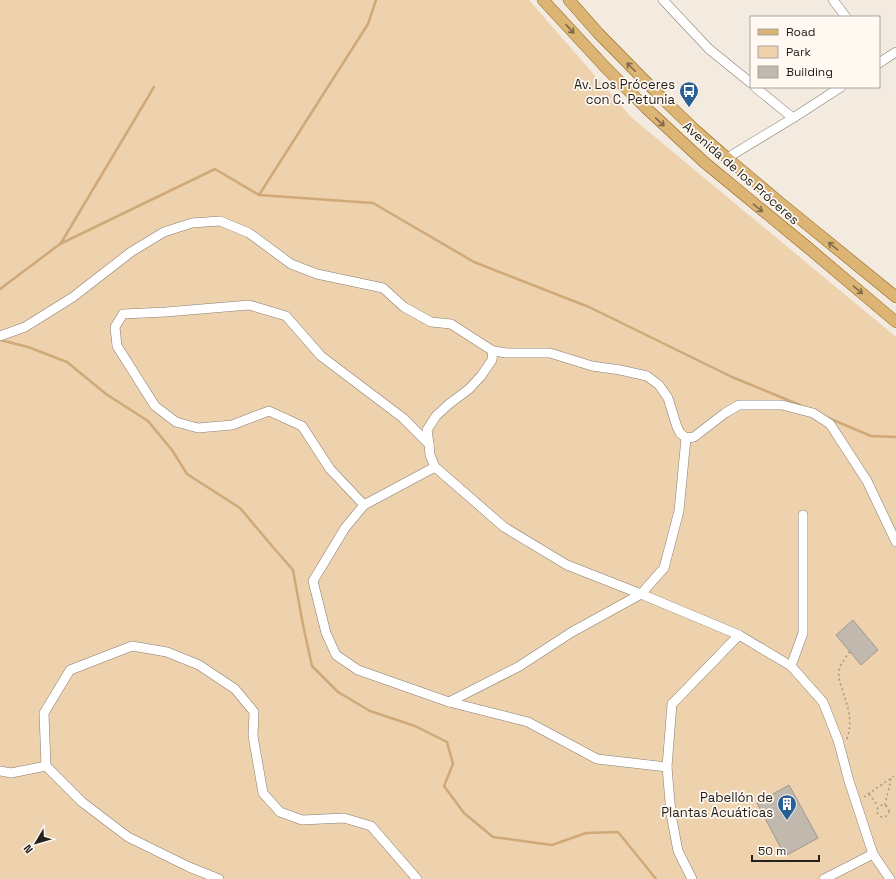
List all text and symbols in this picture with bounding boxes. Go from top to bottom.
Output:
legend [750,16,880,88]
one-way arrow [565,23,574,33]
text: Road [786,24,815,40]
text: Park [786,44,811,60]
one-way arrow [626,62,636,72]
text: Building [786,64,833,80]
place label: Av. Los Próceres con C. Petunia [574,76,676,108]
bus stop icon: Av. Los Próceres con C. Petunia [678,80,700,108]
one-way arrow [655,117,665,126]
street label: Avenida de los Próceres [679,118,803,228]
one-way arrow [753,203,764,212]
one-way arrow [828,241,839,250]
one-way arrow [853,286,864,295]
place label: Pabellón de Plantas Acuáticas [661,789,773,821]
building icon: Pabellón de Plantas Acuáticas [776,793,798,821]
north arrow [16,823,56,863]
scale bar [752,837,819,863]
text: N [20,842,36,856]
text: 50 m [758,843,786,859]

